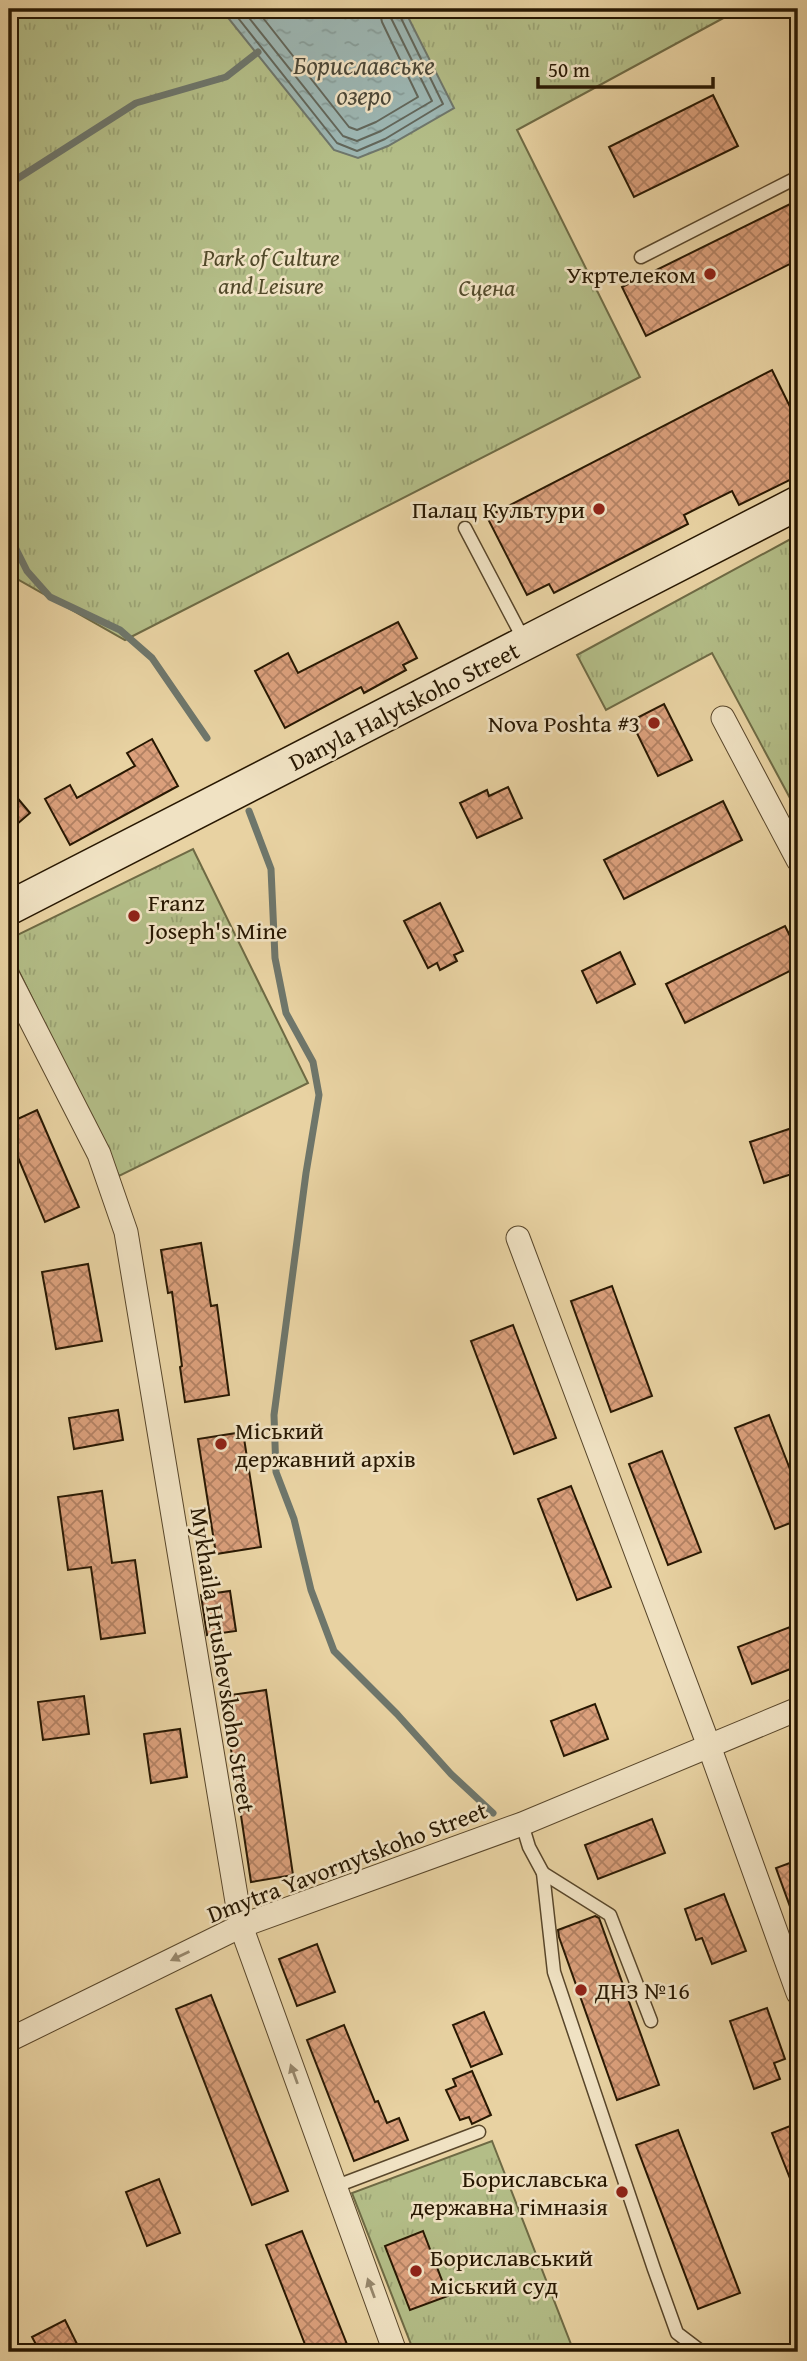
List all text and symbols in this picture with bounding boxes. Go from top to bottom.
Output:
water label: Бориславське озеро [293,45,435,114]
scale bar [538,46,712,90]
text: 50 m [548,54,590,85]
park label: Park of Culture and Leisure [201,240,340,303]
place label: Укртелеком [567,257,696,292]
marker: Укртелеком [702,266,718,282]
park label: Сцена [459,270,515,305]
place label: Палац Культури [412,492,585,527]
marker: Палац Культури [591,501,607,517]
street label: Danyla Halytskoho Street [283,632,526,779]
place label: Nova Poshta #3 [488,706,640,741]
marker: Nova Poshta #3 [646,715,662,731]
place label: Franz Joseph's Mine [145,885,287,948]
marker: Franz Joseph's Mine [126,908,142,924]
place label: Міський державний архів [235,1413,416,1476]
marker: Міський державний архів [213,1436,229,1452]
street label: Mykhaila Hrushevskoho Street [182,1505,265,1816]
street label: Dmytra Yavornytskoho Street [202,1792,493,1932]
one-way arrow [170,1950,190,1962]
place label: ДНЗ №16 [594,1973,690,2008]
marker: ДНЗ №16 [573,1982,589,1998]
one-way arrow [288,2064,299,2085]
place label: Бориславська державна гімназія [411,2161,609,2224]
marker: Бориславська державна гімназія [614,2184,630,2200]
place label: Бориславський міський суд [430,2240,593,2303]
marker: Бориславський міський суд [408,2263,424,2279]
one-way arrow [366,2278,377,2299]

